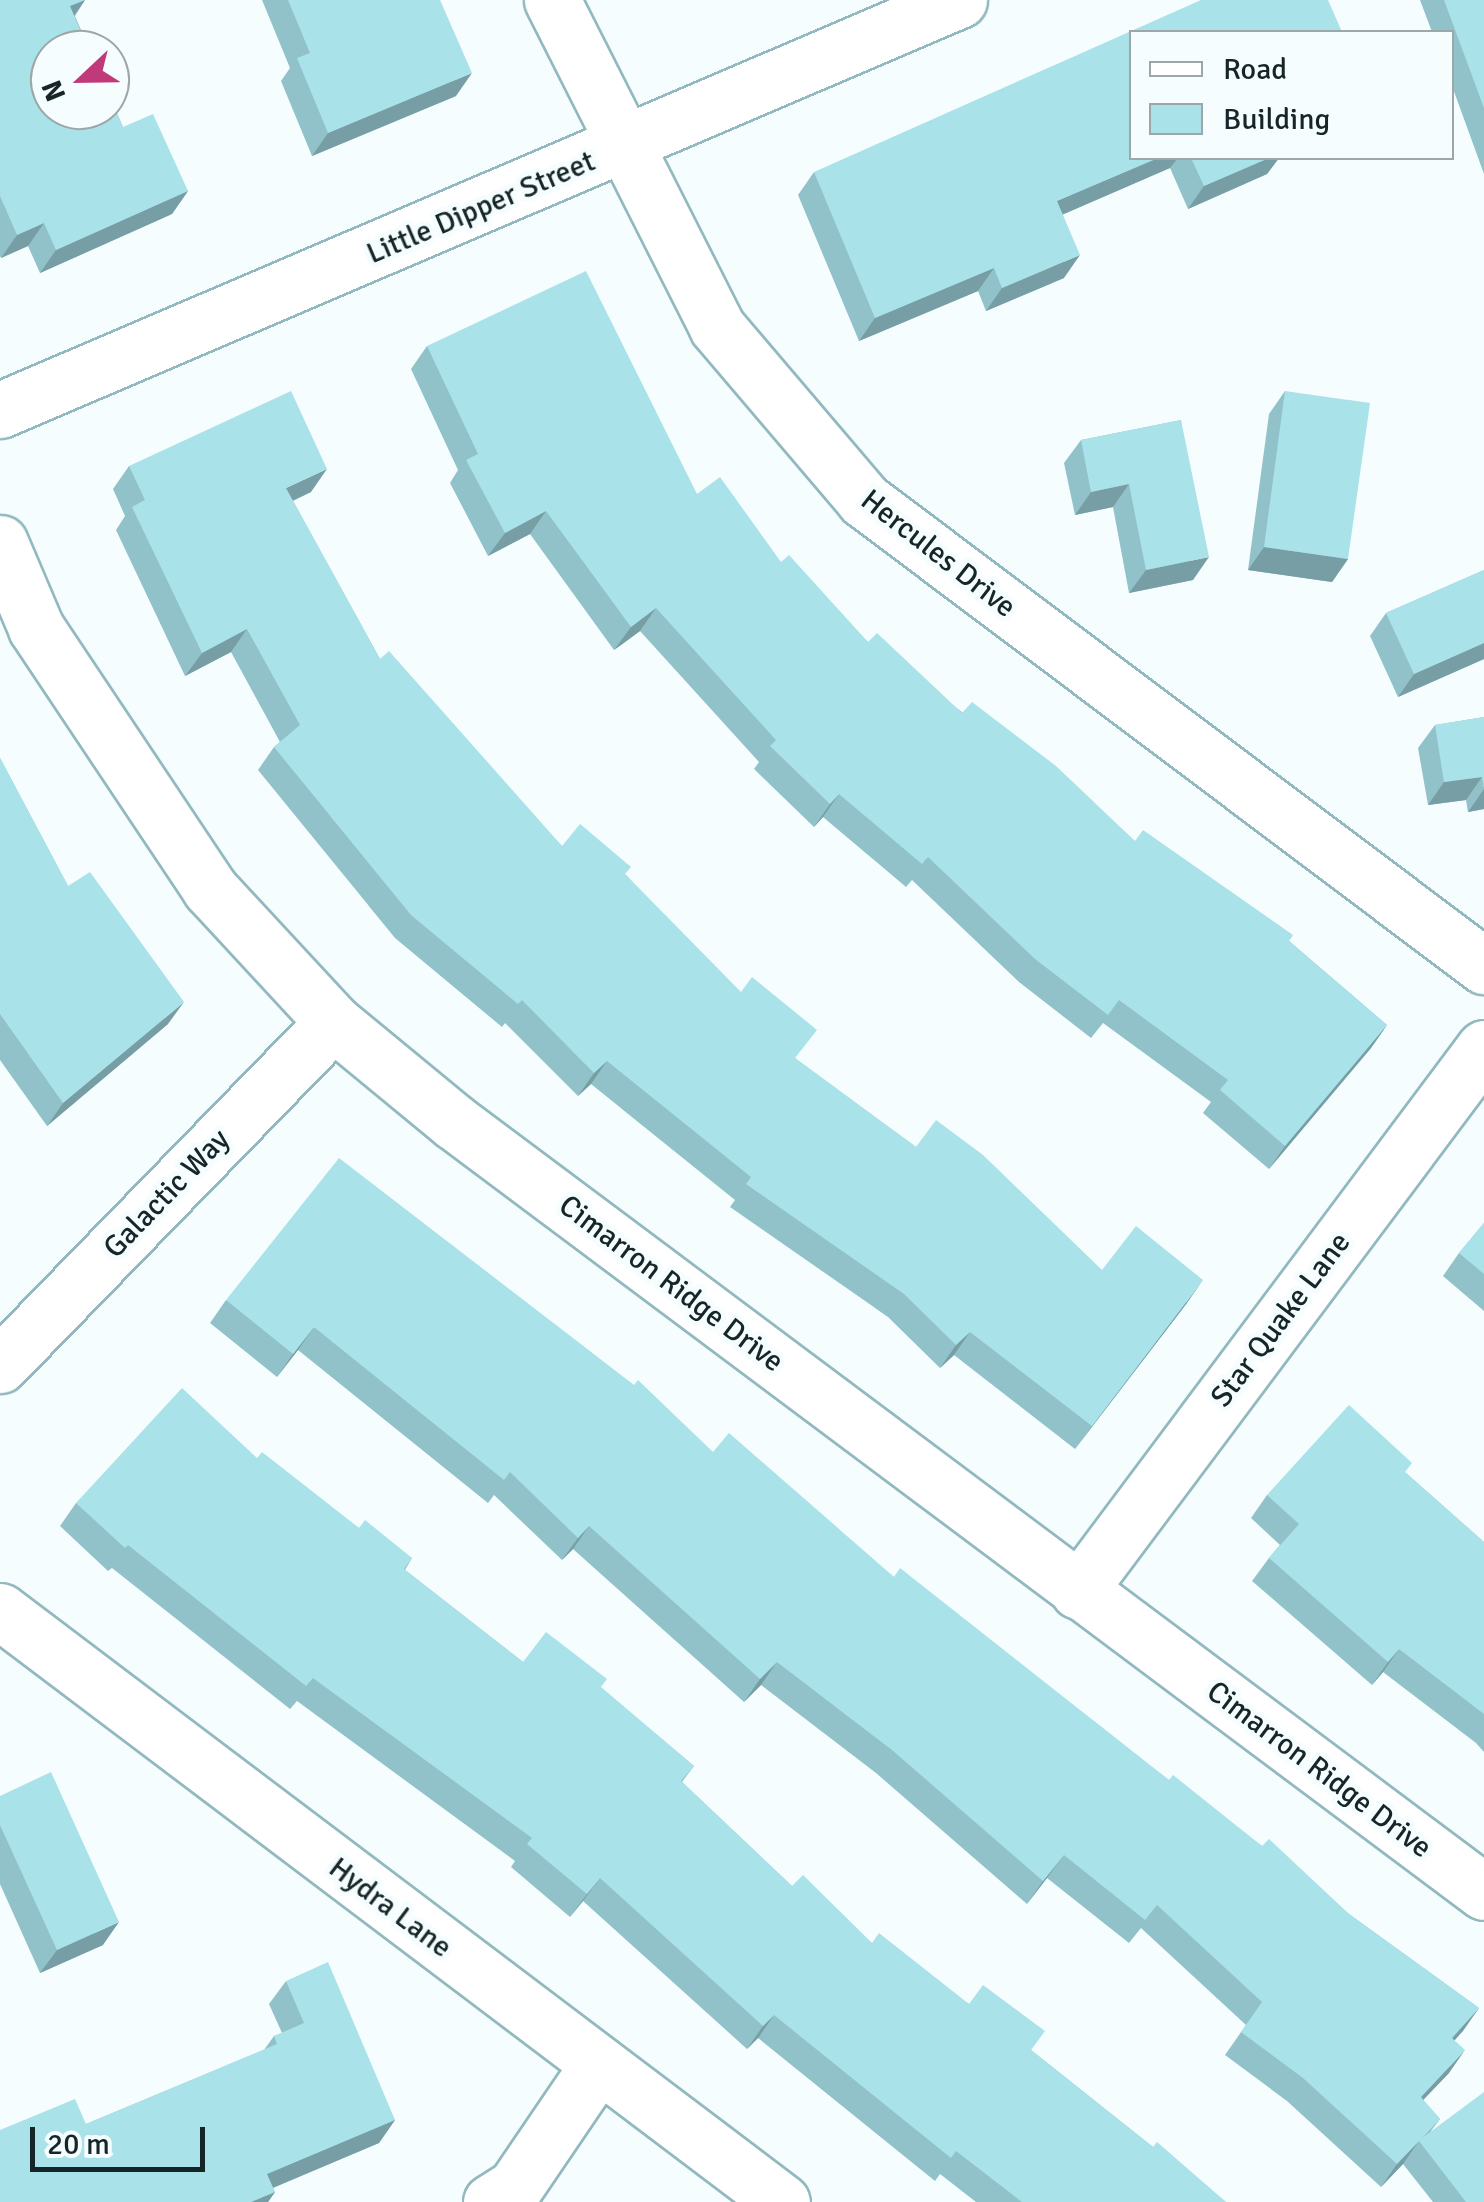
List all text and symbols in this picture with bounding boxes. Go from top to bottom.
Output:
north arrow [30,30,130,130]
legend [1129,30,1454,160]
text: Road [1223,51,1287,88]
text: N [35,75,73,106]
text: Building [1223,101,1330,138]
street label: Little Dipper Street [361,144,601,272]
street label: Hercules Drive [853,482,1023,626]
street label: Galactic Way [97,1122,237,1266]
street label: Cimarron Ridge Drive [552,1188,790,1380]
street label: Star Quake Lane [1204,1226,1358,1414]
street label: Cimarron Ridge Drive [1200,1674,1438,1866]
street label: Hydra Lane [321,1850,459,1966]
scale bar [35,2107,210,2169]
text: 20 m [47,2126,110,2163]

